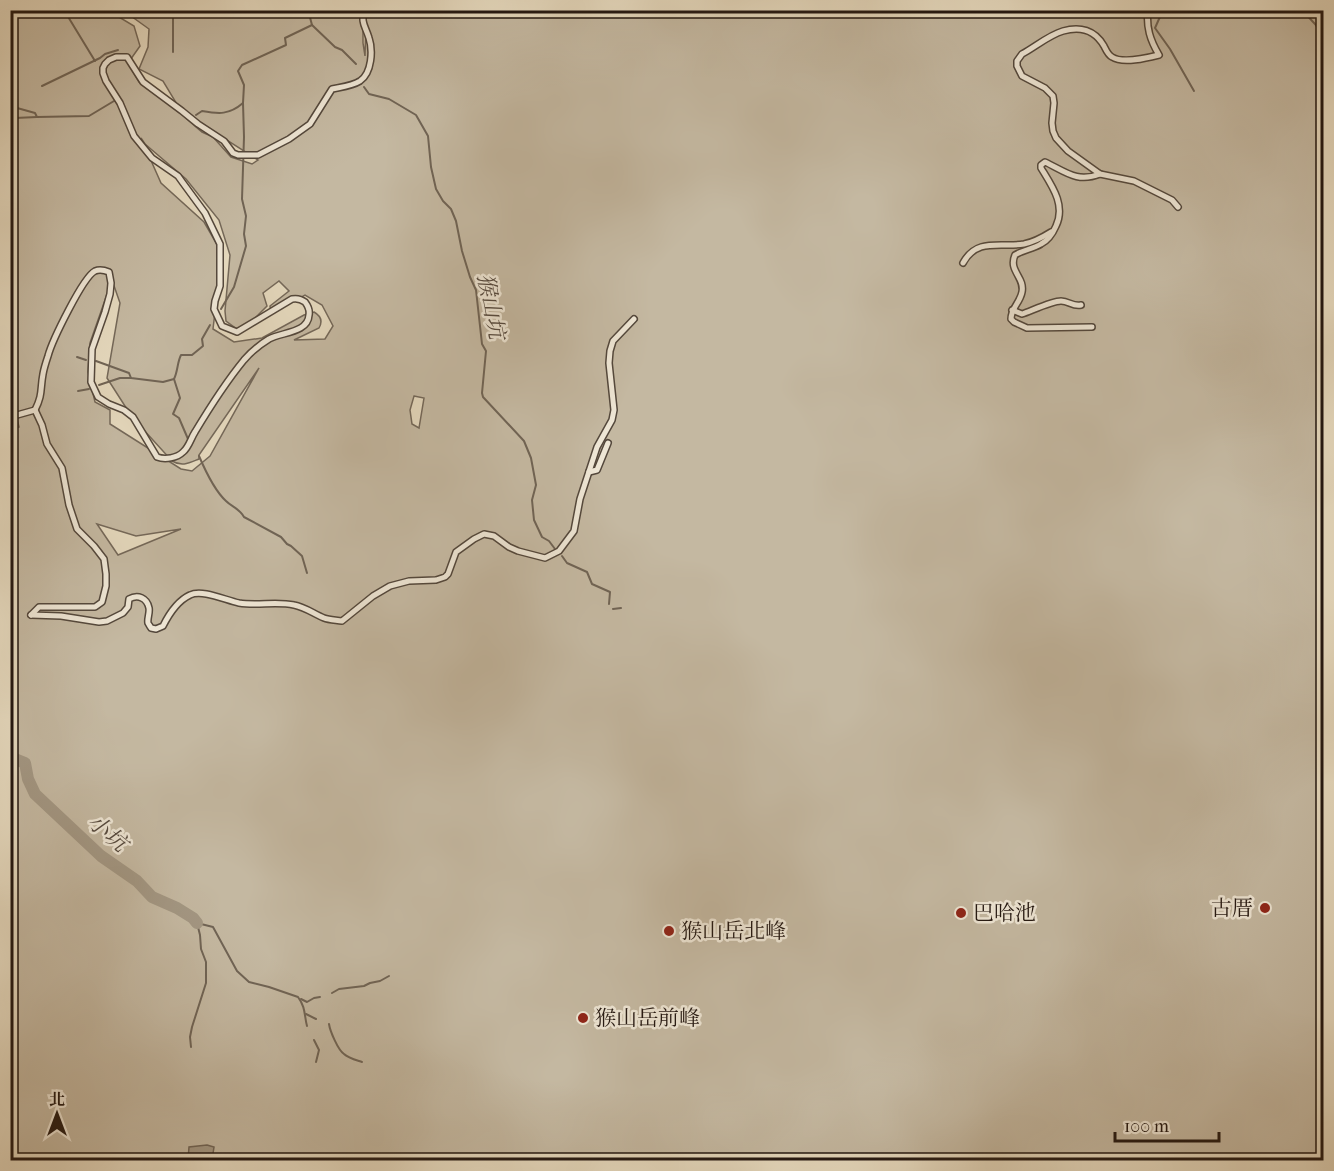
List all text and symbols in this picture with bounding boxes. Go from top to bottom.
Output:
water label: 猴山坑 [472,271,511,344]
water label: 小坑 [82,809,135,859]
place label: 古厝 [1211,896,1253,920]
place label: 巴哈池 [973,901,1036,925]
marker: 古厝 [1258,901,1272,915]
marker: 巴哈池 [954,906,968,920]
place label: 猴山岳北峰 [681,919,786,943]
marker: 猴山岳北峰 [662,924,676,938]
place label: 猴山岳前峰 [595,1006,700,1030]
marker: 猴山岳前峰 [576,1011,590,1025]
north arrow [27,1084,87,1144]
text: 北 [49,1090,65,1109]
scale bar [1115,1105,1218,1143]
text: 100 m [1124,1116,1169,1137]

